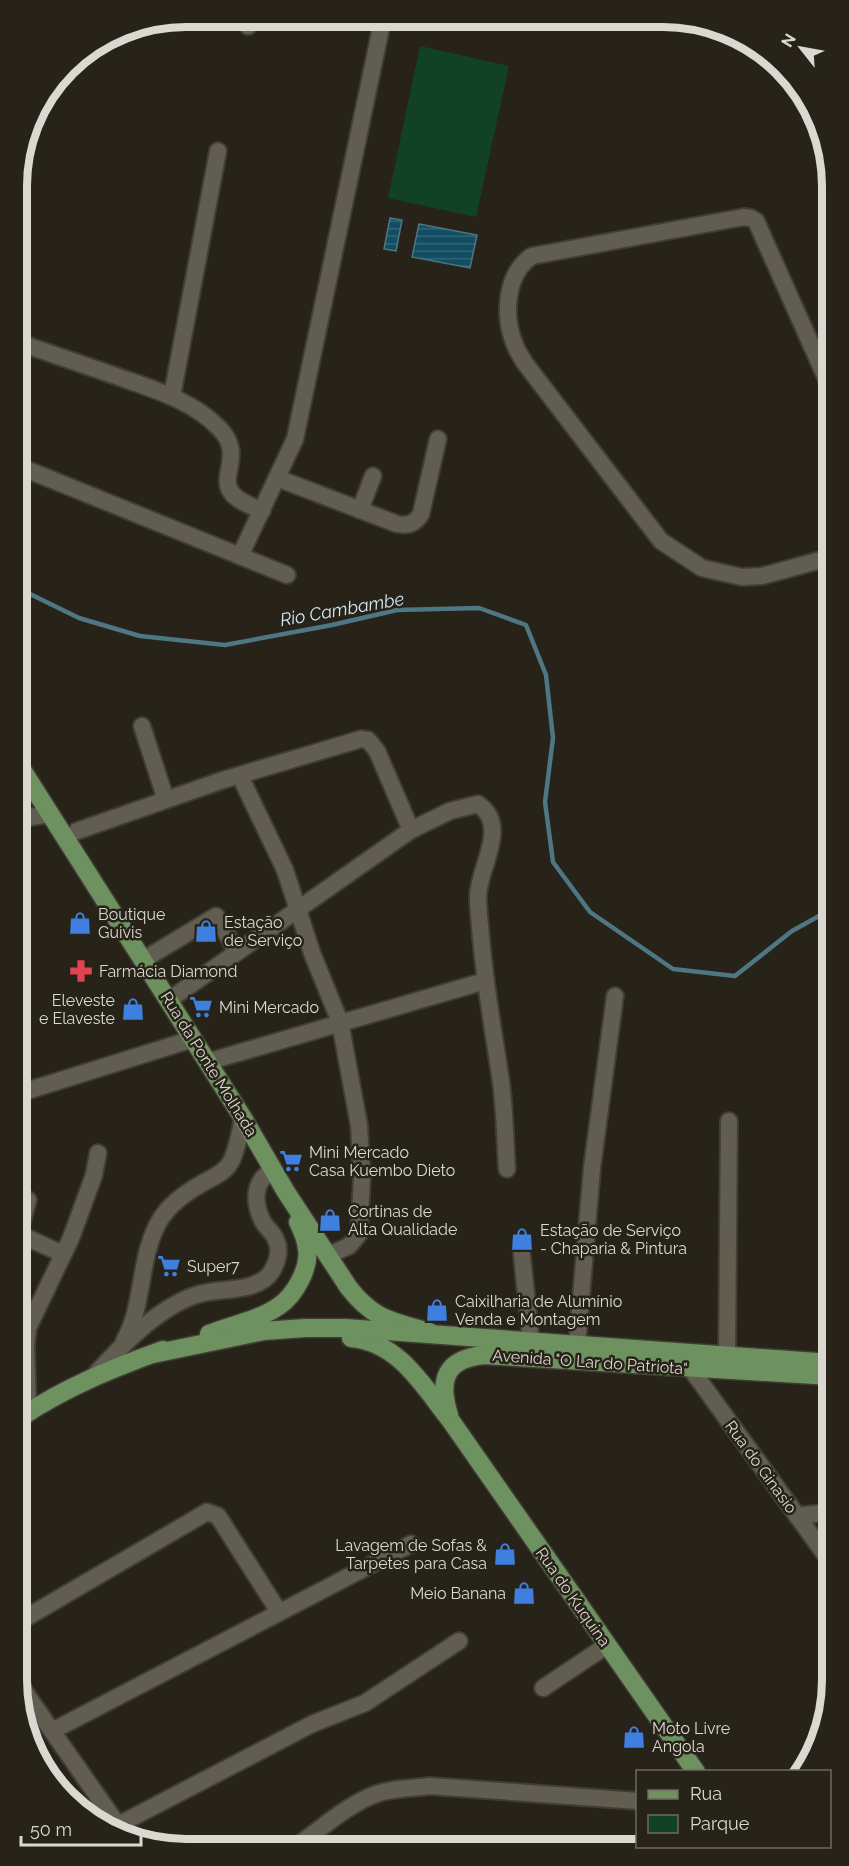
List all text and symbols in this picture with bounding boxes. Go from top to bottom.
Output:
north arrow [771,18,831,78]
text: N [777,30,800,51]
water label: Rio Cambambe [278,588,406,630]
place label: Boutique Guivis [98,905,165,942]
shop icon: Boutique Guivis [67,910,93,936]
place label: Estação de Serviço [224,913,302,950]
shop icon: Estação de Serviço [193,918,219,944]
pharmacy icon: Farmácia Diamond [68,958,94,984]
place label: Farmácia Diamond [99,962,237,981]
street label: Rua da Ponte Molhada [157,988,261,1140]
place label: Eleveste e Elaveste [39,991,115,1028]
supermarket icon: Mini Mercado [188,994,214,1020]
shop icon: Eleveste e Elaveste [120,996,146,1022]
place label: Mini Mercado [219,998,319,1017]
place label: Mini Mercado Casa Kuembo Dieto [309,1143,455,1180]
supermarket icon: Mini Mercado Casa Kuembo Dieto [278,1148,304,1174]
place label: Cortinas de Alta Qualidade [348,1202,457,1239]
shop icon: Cortinas de Alta Qualidade [317,1207,343,1233]
place label: Estação de Serviço - Chaparia & Pintura [540,1221,687,1258]
shop icon: Estação de Serviço - Chaparia & Pintura [509,1226,535,1252]
supermarket icon: Super7 [156,1253,182,1279]
place label: Super7 [187,1257,240,1276]
place label: Caixilharia de Alumínio Venda e Montagem [455,1292,622,1329]
shop icon: Caixilharia de Alumínio Venda e Montagem [424,1297,450,1323]
street label: Avenida "O Lar do Patriota" [492,1346,688,1378]
street label: Rua do Ginasio [721,1417,801,1517]
place label: Lavagem de Sofas & Tarpetes para Casa [335,1536,487,1573]
shop icon: Lavagem de Sofas & Tarpetes para Casa [492,1541,518,1567]
street label: Rua do Kuquina [532,1544,614,1650]
shop icon: Meio Banana [511,1580,537,1606]
place label: Meio Banana [410,1584,506,1603]
place label: Moto Livre Angola [652,1719,730,1756]
shop icon: Moto Livre Angola [621,1724,647,1750]
legend [636,1770,831,1848]
text: Rua [690,1783,722,1804]
scale bar [21,1809,141,1847]
text: Parque [690,1813,750,1834]
text: 50 m [30,1819,72,1840]

